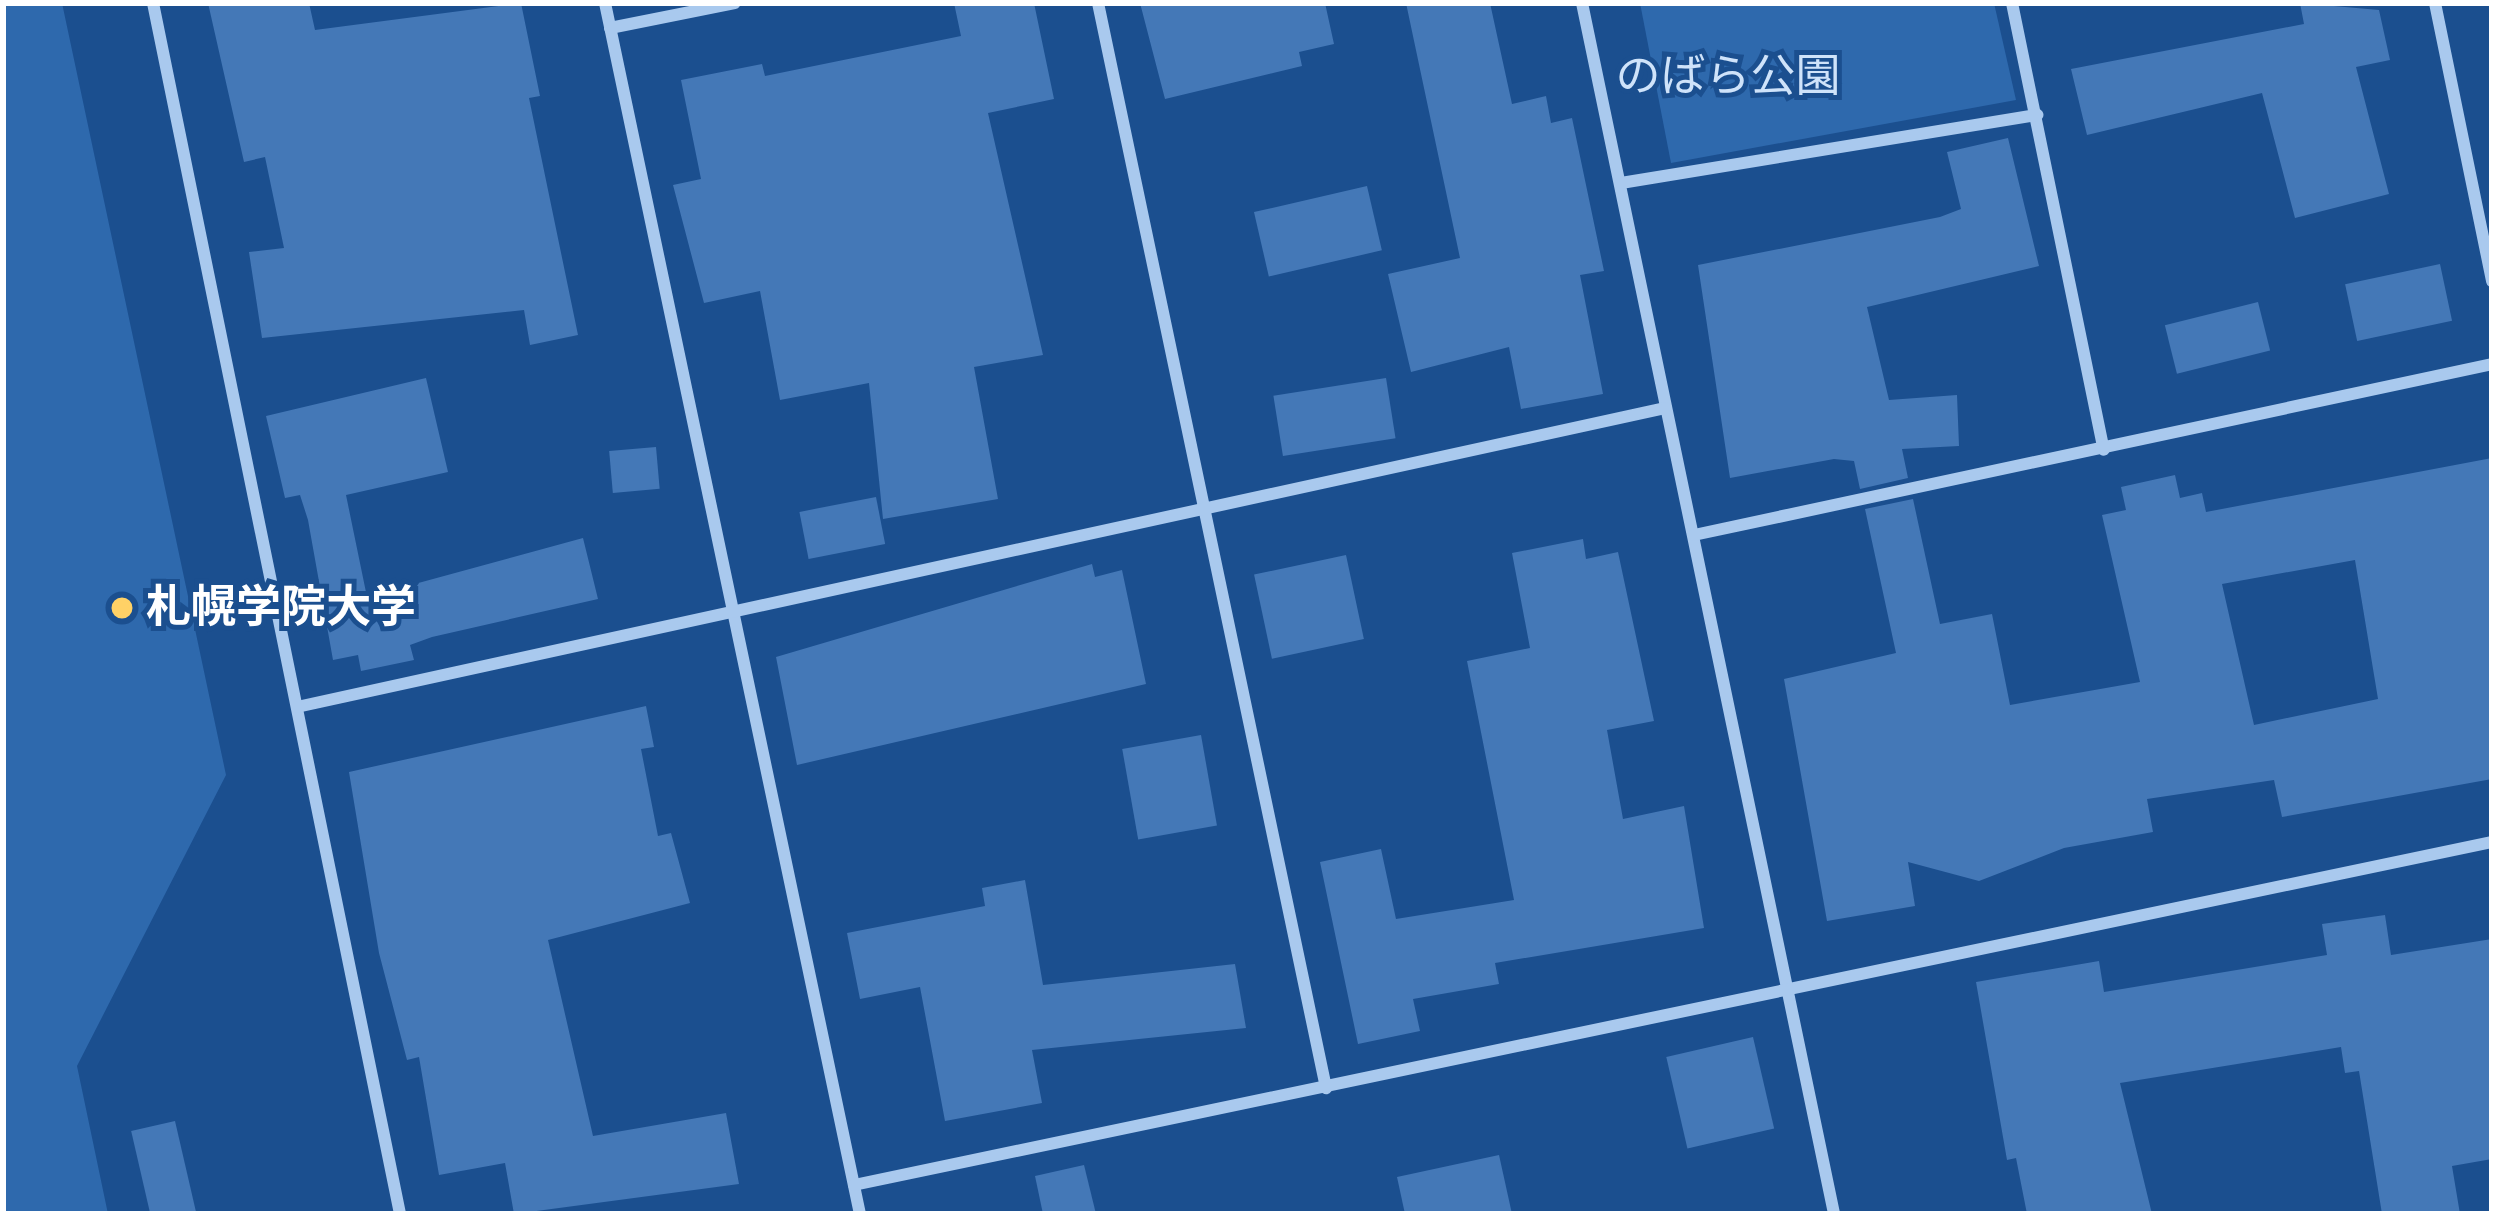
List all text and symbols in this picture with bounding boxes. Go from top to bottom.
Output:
park label: のばら公園 [1616,50,1840,104]
place label: 札幌学院大学 [146,581,416,635]
marker: 札幌学院大学 [109,595,135,621]

